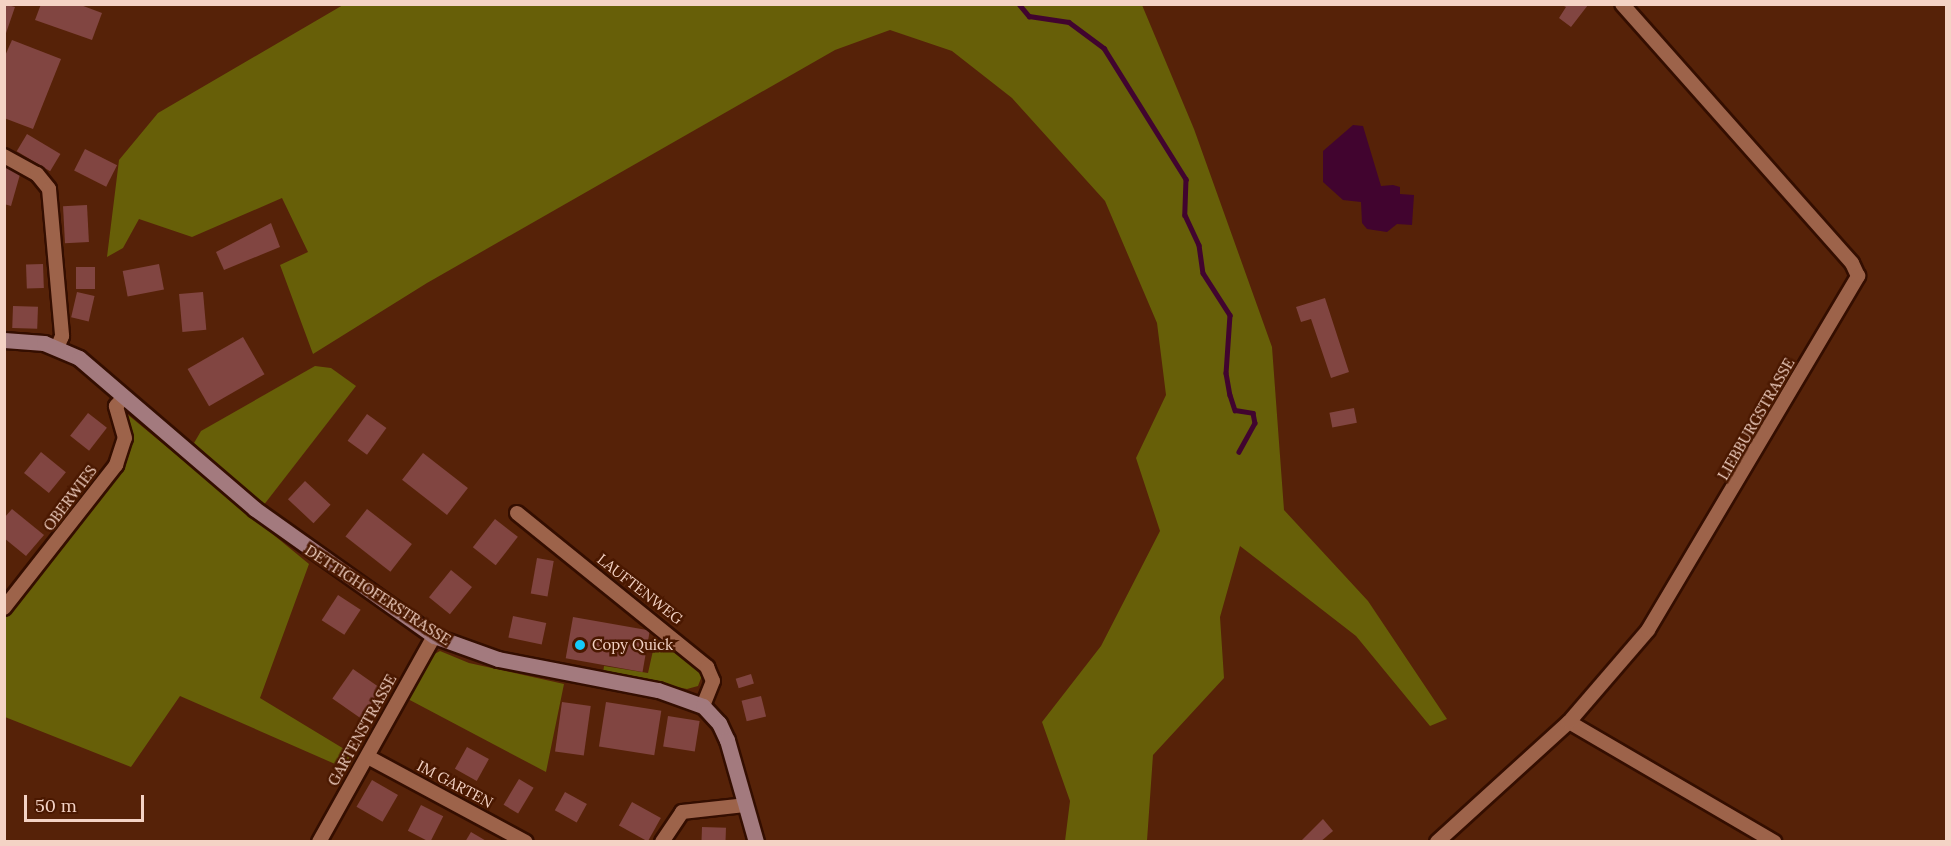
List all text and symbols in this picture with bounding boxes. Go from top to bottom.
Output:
street label: LIEBBURGSTRASSE [1714,355,1798,483]
street label: OBERWIES [40,462,100,534]
street label: DETTIGHOFERSTRASSE [302,541,454,649]
street label: LAUFTENWEG [594,550,686,628]
place label: Copy Quick [592,636,673,654]
marker: Copy Quick [573,638,587,652]
street label: GARTENSTRASSE [324,671,400,789]
street label: IM GARTEN [414,756,496,812]
scale bar [27,783,147,821]
text: 50 m [35,794,77,817]

